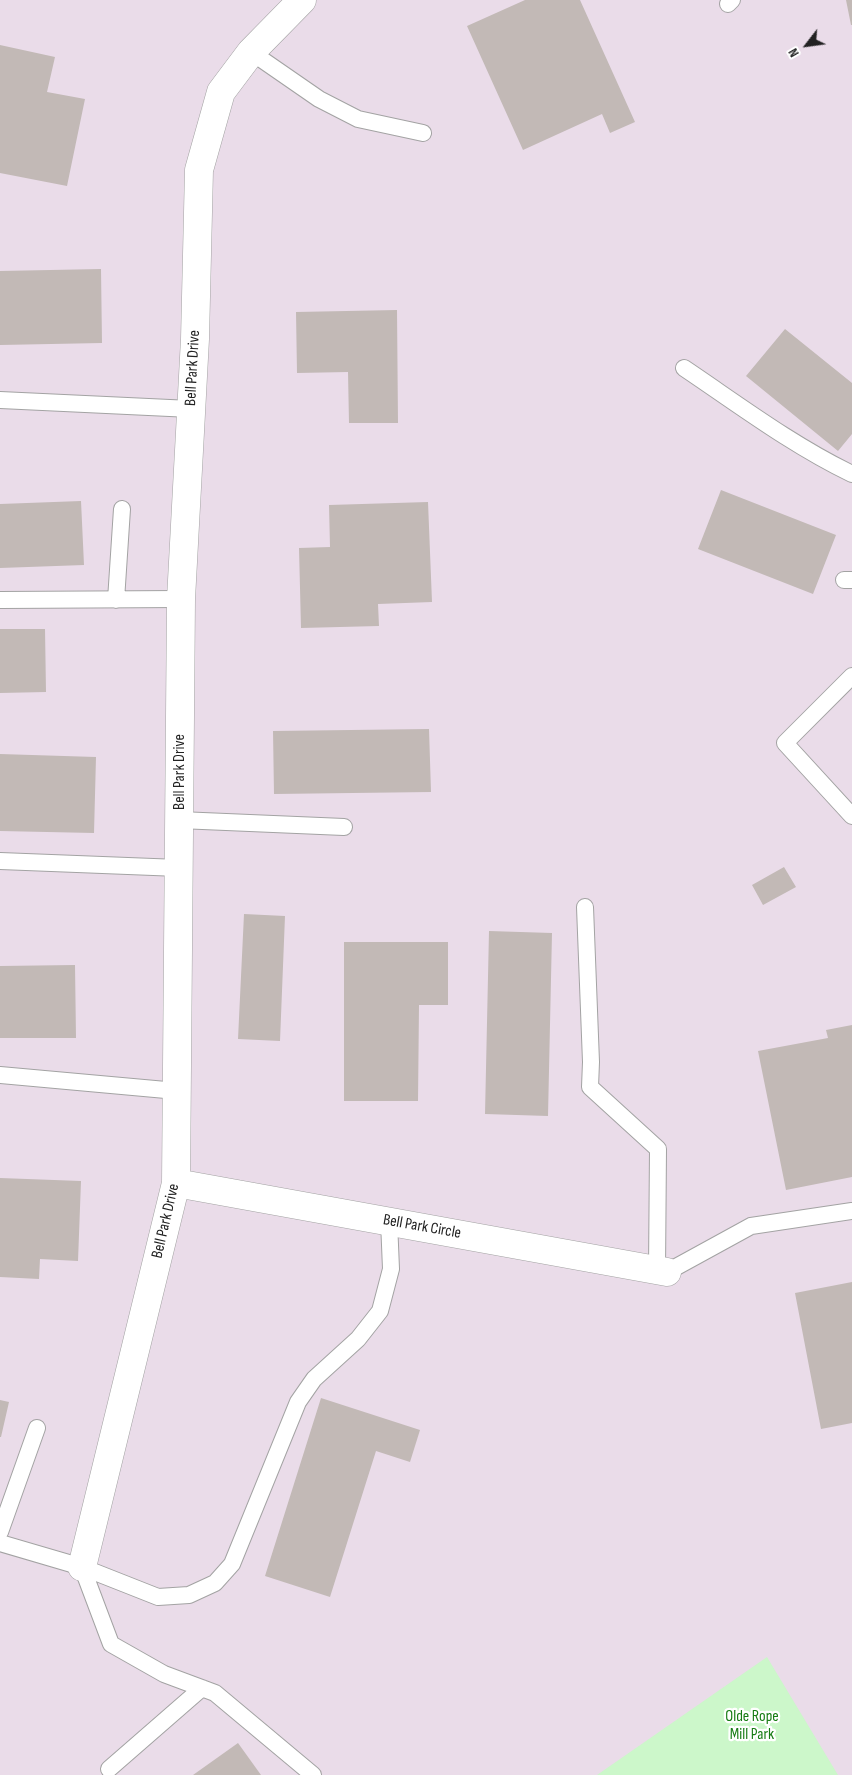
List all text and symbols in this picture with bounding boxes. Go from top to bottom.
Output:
north arrow [782,20,832,70]
text: N [784,45,803,60]
street label: Bell Park Drive [181,330,205,406]
street label: Bell Park Drive [170,734,190,810]
street label: Bell Park Drive [148,1182,184,1260]
street label: Bell Park Circle [381,1211,463,1243]
park label: Olde Rope Mill Park [725,1707,779,1745]

